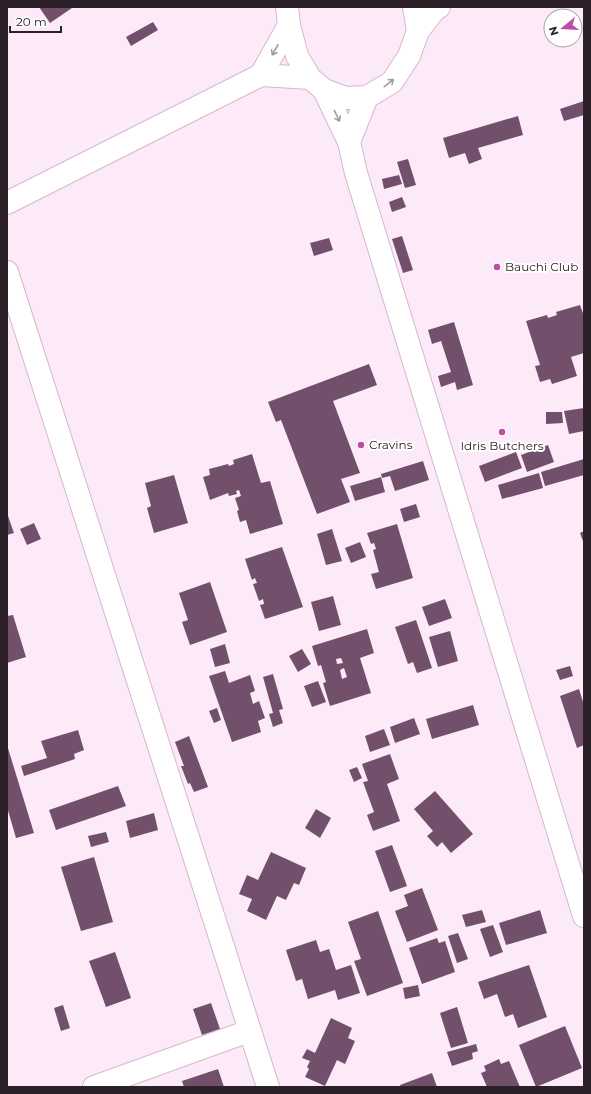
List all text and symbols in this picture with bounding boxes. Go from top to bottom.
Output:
scale bar [10,8,61,34]
north arrow [543,8,583,48]
text: 20 m [16,14,47,29]
text: N [545,25,562,37]
one-way arrow [270,44,278,56]
one-way arrow [384,79,395,87]
one-way arrow [334,109,341,121]
place label: Bauchi Club [505,259,578,274]
marker: Bauchi Club [492,262,502,272]
marker: Idris Butchers [497,427,507,437]
place label: Cravins [369,437,413,452]
place label: Idris Butchers [460,438,544,453]
marker: Cravins [356,440,366,450]

